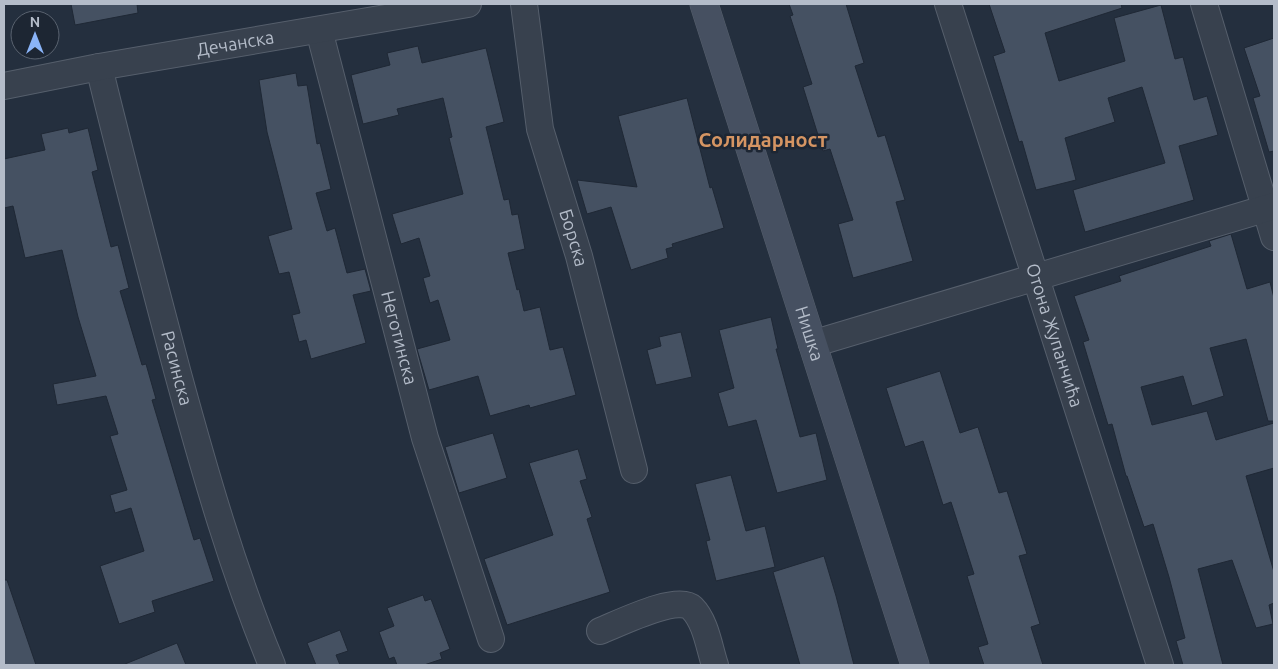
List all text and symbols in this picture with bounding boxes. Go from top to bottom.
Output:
north arrow [10,10,60,60]
text: N [30,14,40,30]
street label: Дечанска [195,26,275,59]
district label: Солидарност [699,128,828,151]
street label: Борска [556,206,592,269]
street label: Отона Жупанчића [1023,261,1088,409]
street label: Неготинска [378,288,422,387]
street label: Нишка [792,303,828,363]
street label: Расинска [158,329,197,407]

